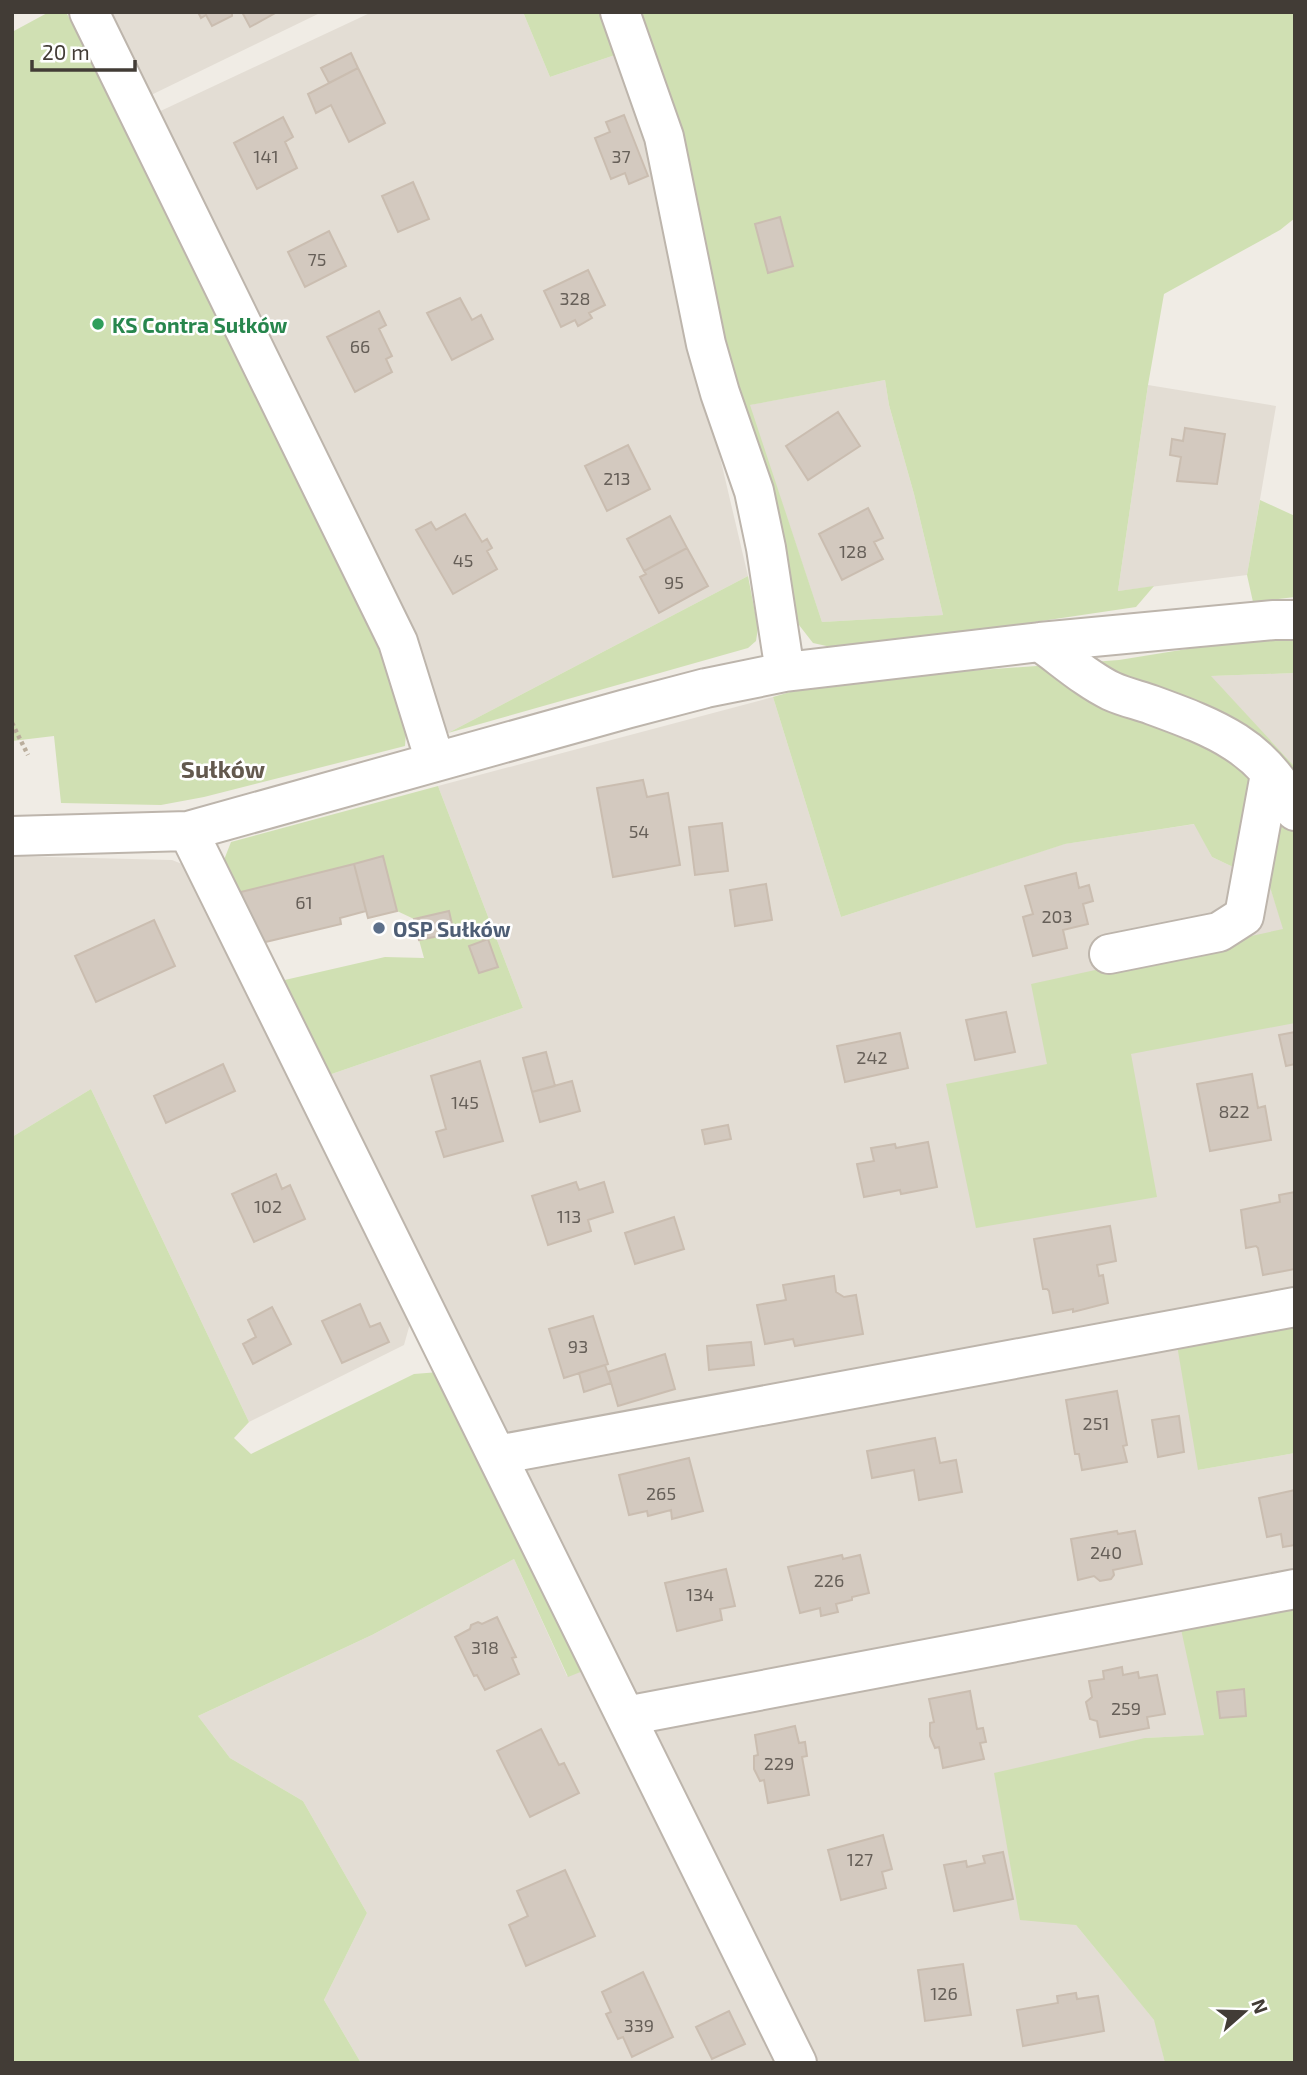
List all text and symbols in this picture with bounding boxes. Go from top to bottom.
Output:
scale bar [32,28,135,72]
text: 20 m [42,39,90,64]
house number: 141 [253,145,279,167]
house number: 37 [611,145,631,167]
house number: 75 [308,248,326,270]
house number: 328 [559,287,591,309]
place label: KS Contra Sułków [112,312,287,337]
marker: KS Contra Sułków [90,316,106,332]
house number: 66 [350,335,370,357]
house number: 213 [603,467,631,489]
house number: 128 [839,540,867,562]
house number: 45 [453,549,473,571]
house number: 95 [664,571,684,593]
district label: Sułków [181,754,266,783]
house number: 54 [629,820,649,842]
house number: 61 [295,891,313,913]
house number: 203 [1042,905,1072,927]
place label: OSP Sułków [393,916,511,941]
marker: OSP Sułków [371,920,387,936]
house number: 242 [856,1046,888,1068]
house number: 145 [451,1091,479,1113]
house number: 822 [1218,1100,1250,1122]
house number: 102 [254,1195,282,1217]
house number: 113 [557,1205,581,1227]
house number: 93 [568,1335,588,1357]
house number: 251 [1083,1412,1109,1434]
house number: 265 [646,1482,676,1504]
house number: 240 [1090,1541,1122,1563]
house number: 226 [814,1569,844,1591]
house number: 134 [686,1583,714,1605]
house number: 318 [471,1636,499,1658]
house number: 259 [1111,1697,1141,1719]
house number: 229 [764,1752,794,1774]
house number: 127 [847,1848,873,1870]
north arrow [1209,1977,1279,2047]
house number: 126 [930,1982,958,2004]
text: N [1247,1996,1274,2016]
house number: 339 [624,2014,654,2036]

